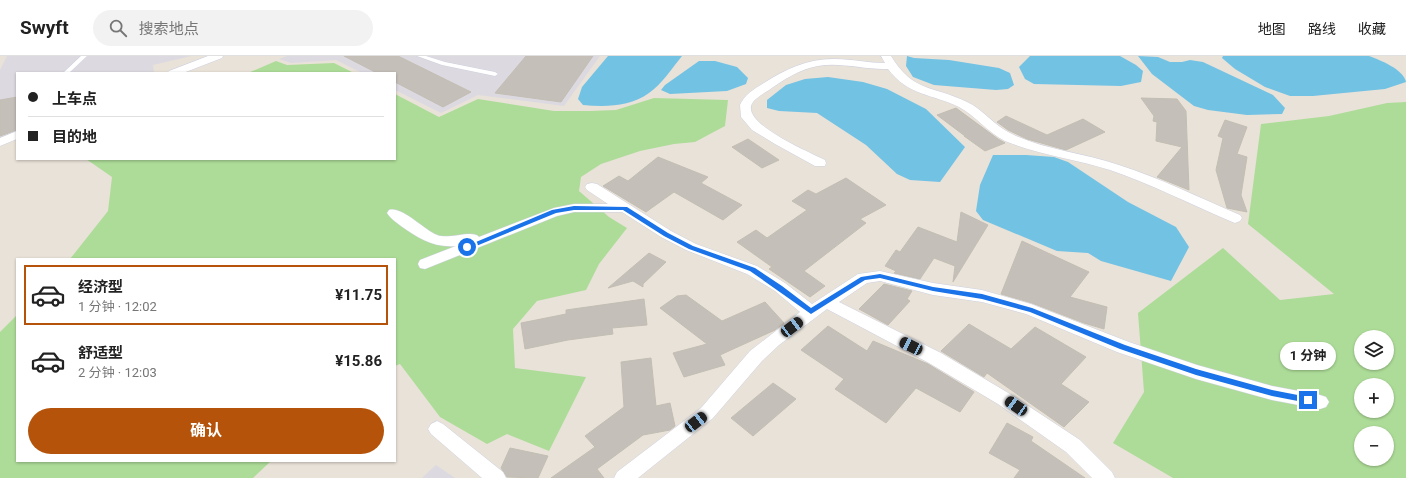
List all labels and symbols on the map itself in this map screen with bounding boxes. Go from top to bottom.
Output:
route start [458,238,476,256]
car [779,315,805,339]
car [898,335,924,357]
callout: 1 分钟 [1280,342,1336,370]
route end [1299,391,1317,409]
car [1003,394,1029,418]
car [683,410,709,434]

